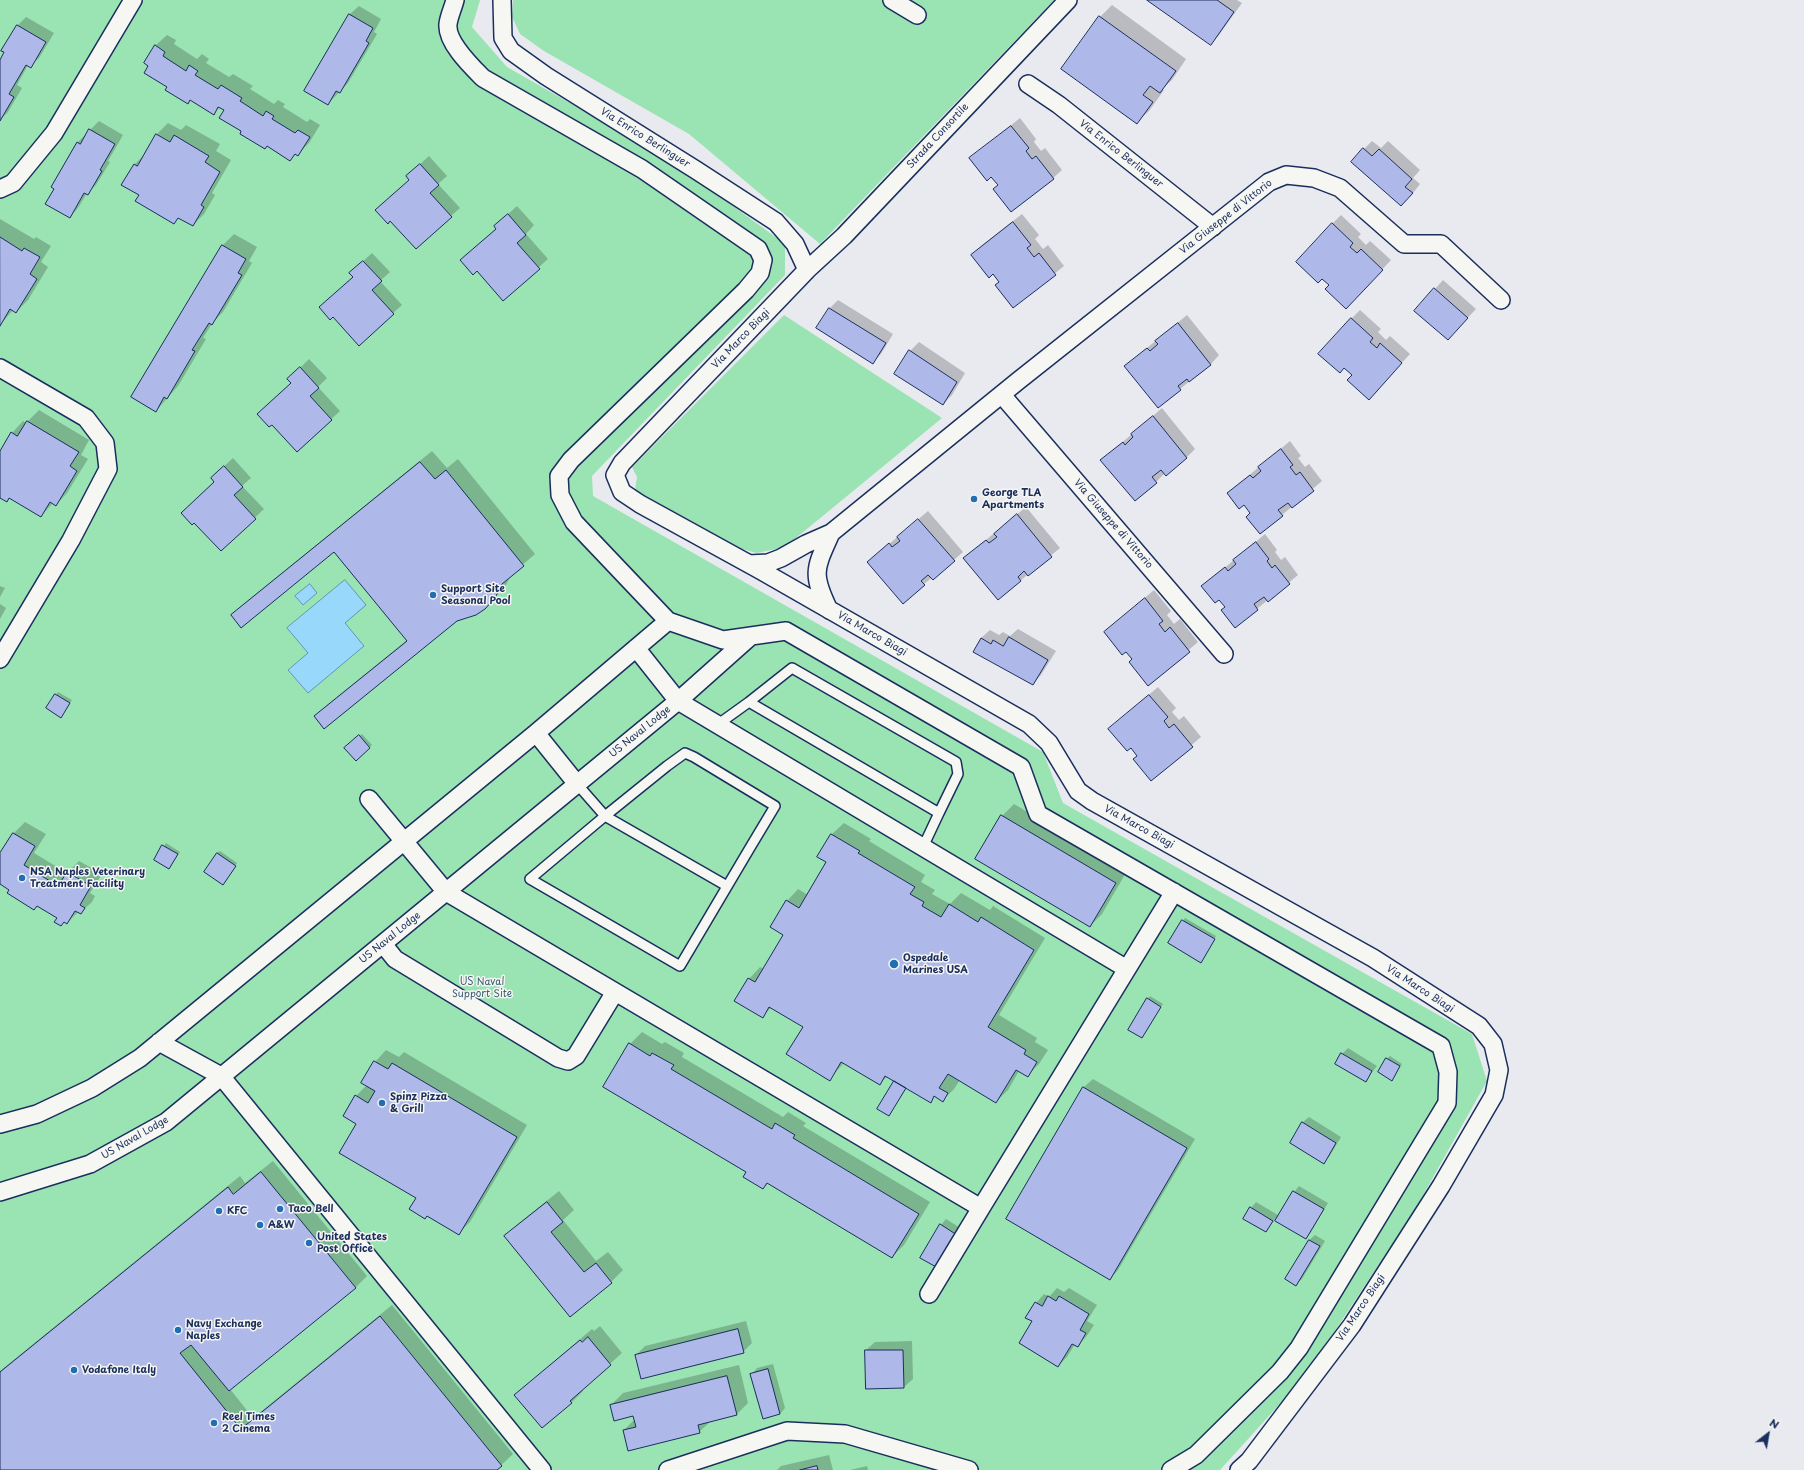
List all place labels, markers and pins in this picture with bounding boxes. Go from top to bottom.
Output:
place label: George TLA Apartments [982,487,1044,510]
marker: George TLA Apartments [969,494,979,504]
place label: Support Site Seasonal Pool [441,583,511,606]
marker: Support Site Seasonal Pool [428,590,438,600]
place label: NSA Naples Veterinary Treatment Facility [30,866,145,890]
marker: NSA Naples Veterinary Treatment Facility [17,873,27,883]
place label: Ospedale Marines USA [903,952,968,976]
marker: Ospedale Marines USA [888,958,900,970]
place label: Spinz Pizza & Grill [390,1091,447,1114]
marker: Spinz Pizza & Grill [377,1098,387,1108]
place label: Taco Bell [288,1203,333,1215]
marker: Taco Bell [275,1204,285,1214]
place label: KFC [227,1205,247,1217]
marker: KFC [214,1206,224,1216]
place label: A&W [268,1219,294,1231]
marker: A&W [255,1220,265,1230]
place label: United States Post Office [317,1231,387,1254]
marker: United States Post Office [304,1238,314,1248]
place label: Navy Exchange Naples [186,1318,262,1342]
marker: Navy Exchange Naples [173,1325,183,1335]
place label: Vodafone Italy [82,1364,156,1376]
marker: Vodafone Italy [69,1365,79,1375]
place label: Reel Times 2 Cinema [222,1411,275,1434]
marker: Reel Times 2 Cinema [209,1418,219,1428]

